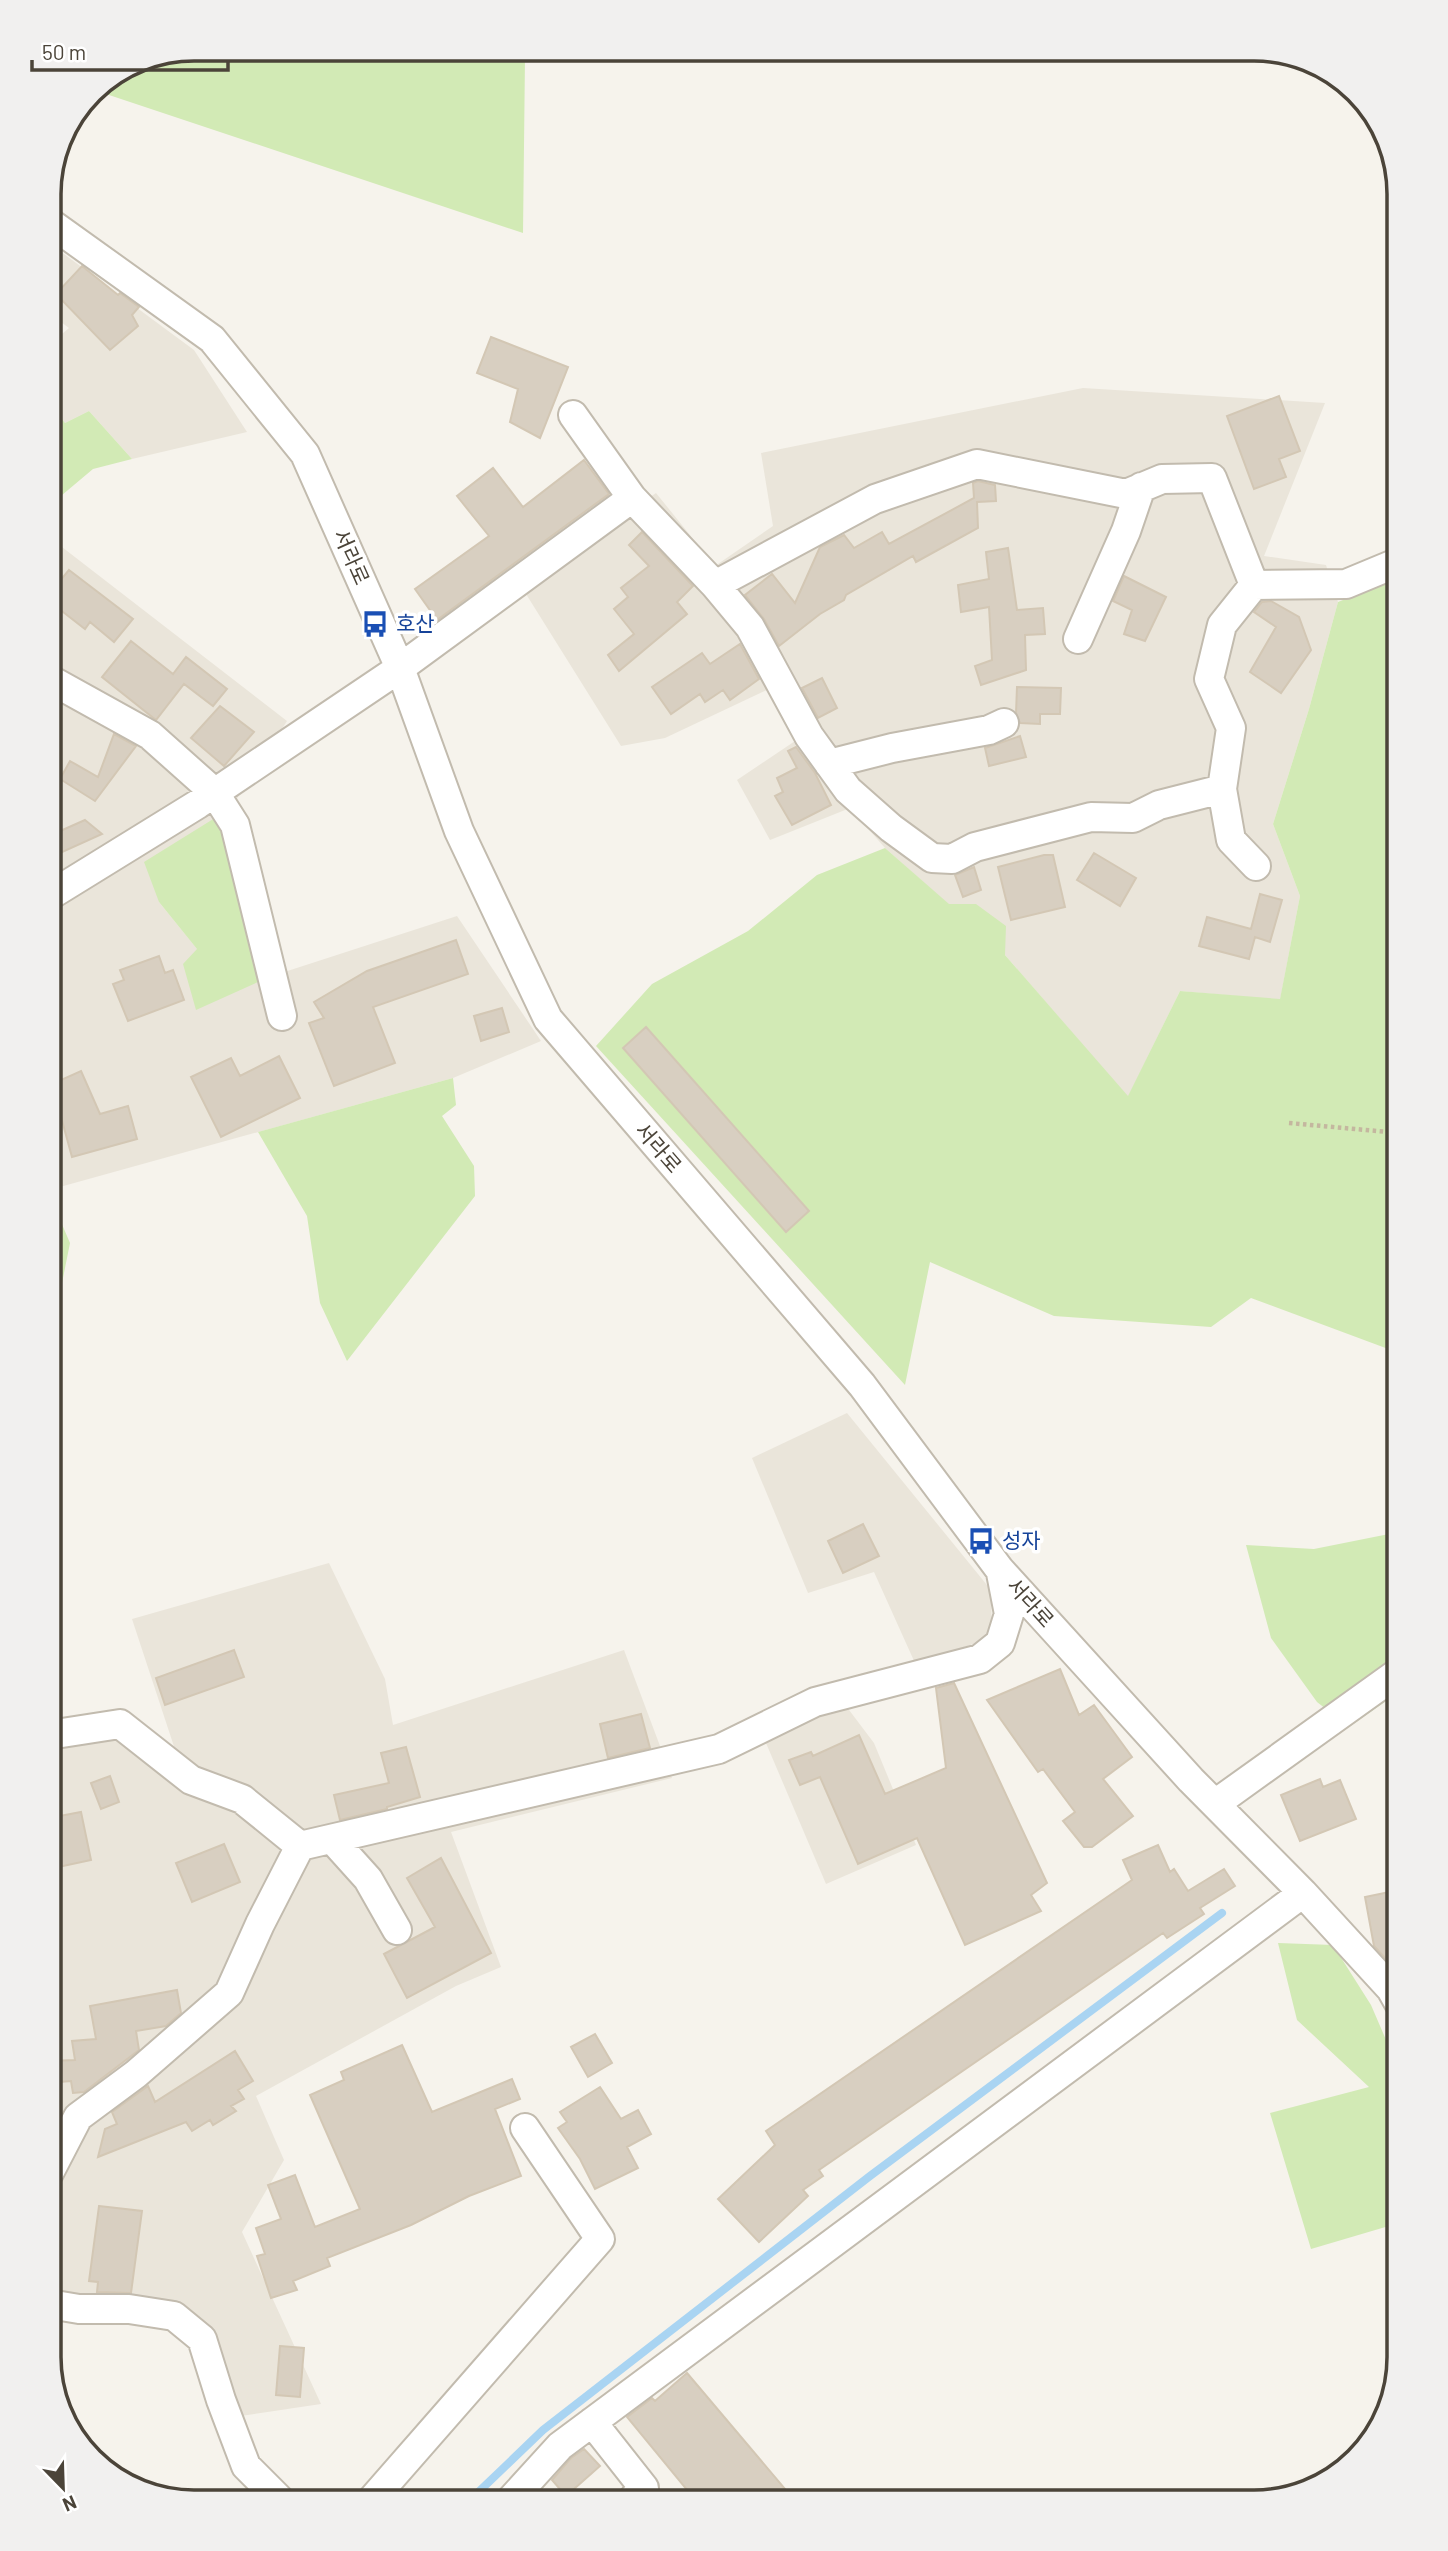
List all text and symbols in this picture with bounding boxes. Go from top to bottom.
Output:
scale bar [32,28,228,72]
text: 50 m [42,39,86,64]
street label: 서라로 [329,525,376,588]
bus stop icon: 호산 [360,609,390,639]
place label: 호산 [396,610,435,635]
street label: 서라로 [631,1117,688,1177]
bus stop icon: 성자 [966,1526,996,1556]
place label: 성자 [1002,1527,1041,1552]
street label: 서라로 [1002,1572,1060,1632]
north arrow [28,2453,98,2523]
text: N [60,2491,80,2517]

